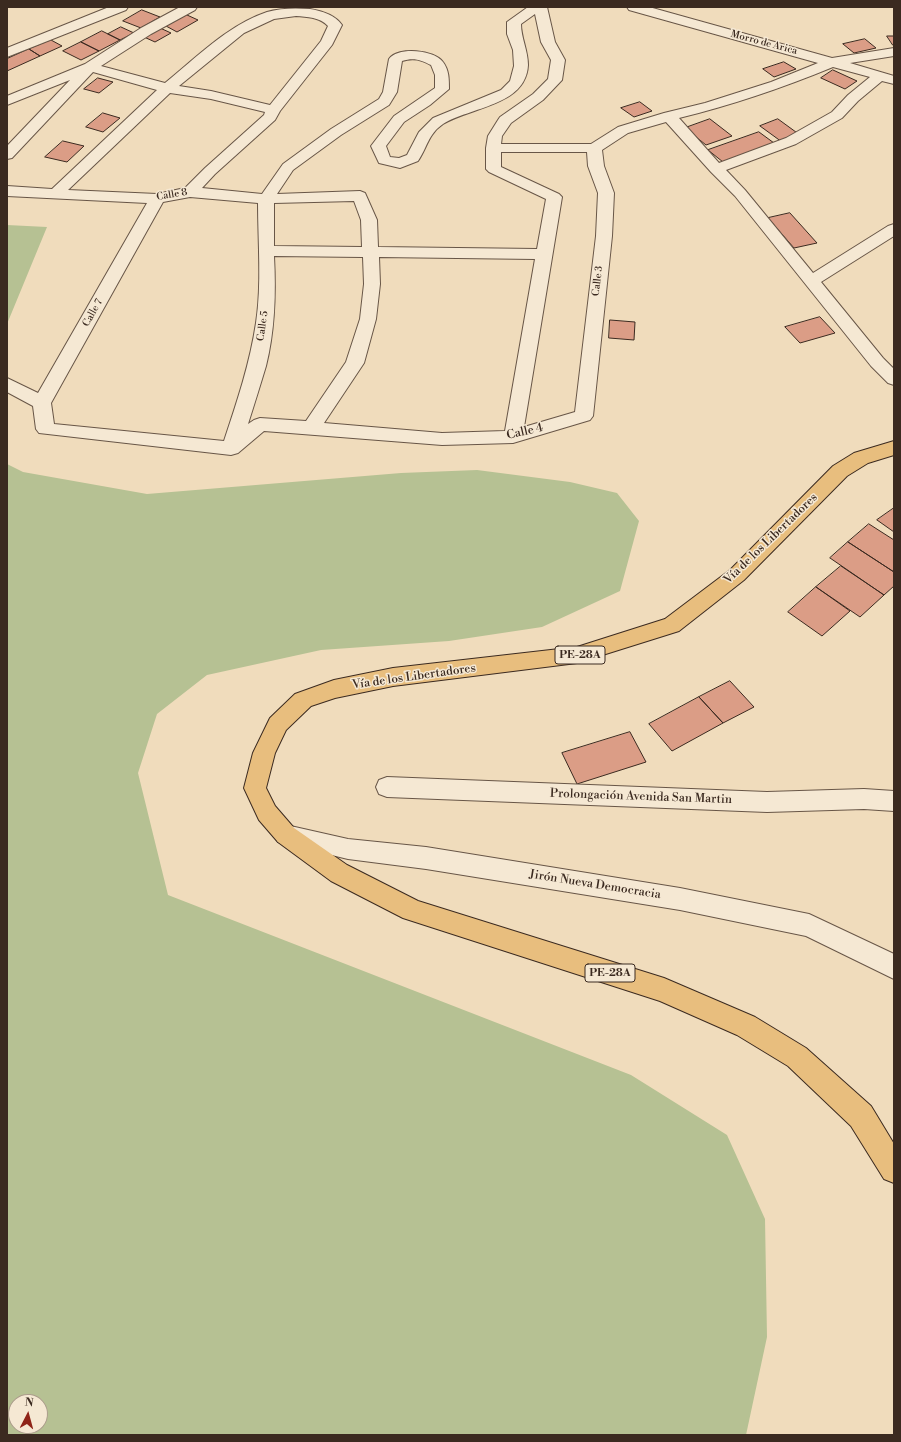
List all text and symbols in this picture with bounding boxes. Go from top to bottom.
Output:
street label: Morro de Arica [729,28,799,58]
street label: Calle 8 [156,186,188,204]
street label: Calle 3 [590,265,606,297]
street label: Calle 7 [80,297,106,329]
street label: Calle 5 [255,310,271,342]
street label: Calle 4 [505,421,545,443]
street label: Vía de los Libertadores [721,491,821,587]
road number: PE-28A [555,646,605,664]
street label: Vía de los Libertadores [351,661,477,693]
street label: Prolongación Avenida San Martin [550,787,732,807]
street label: Jirón Nueva Democracia [528,867,662,903]
road number: PE-28A [585,964,635,982]
north arrow [8,1394,48,1434]
text: N [24,1396,34,1410]

